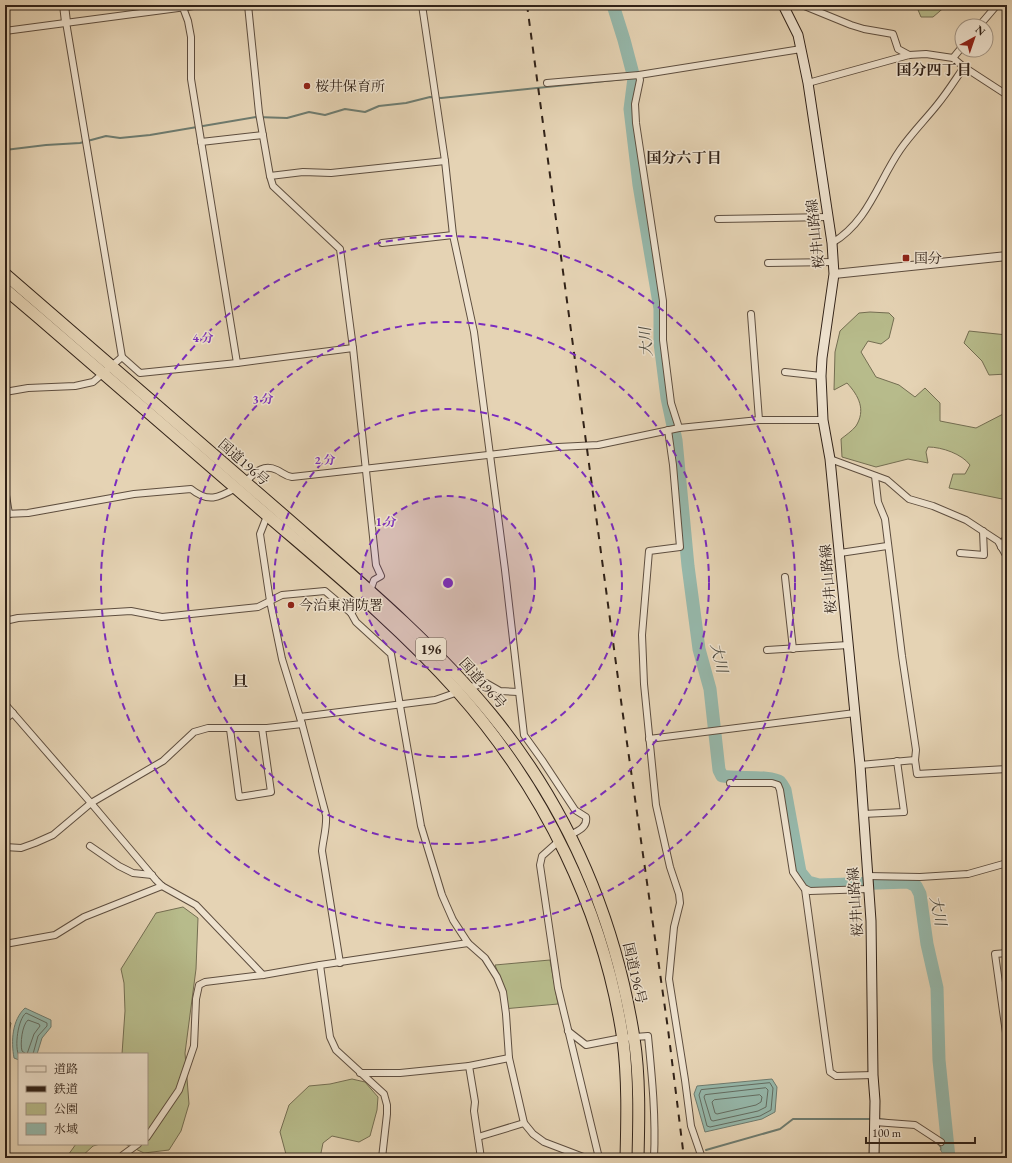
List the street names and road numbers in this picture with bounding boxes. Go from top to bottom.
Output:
street label: 桜井山路線 [802,198,828,270]
street label: 国道196号 [215,435,273,489]
street label: 桜井山路線 [816,543,840,615]
road number: 196 [416,638,446,660]
street label: 国道196号 [456,654,510,712]
street label: 桜井山路線 [844,866,866,938]
street label: 国道196号 [619,941,651,1005]

